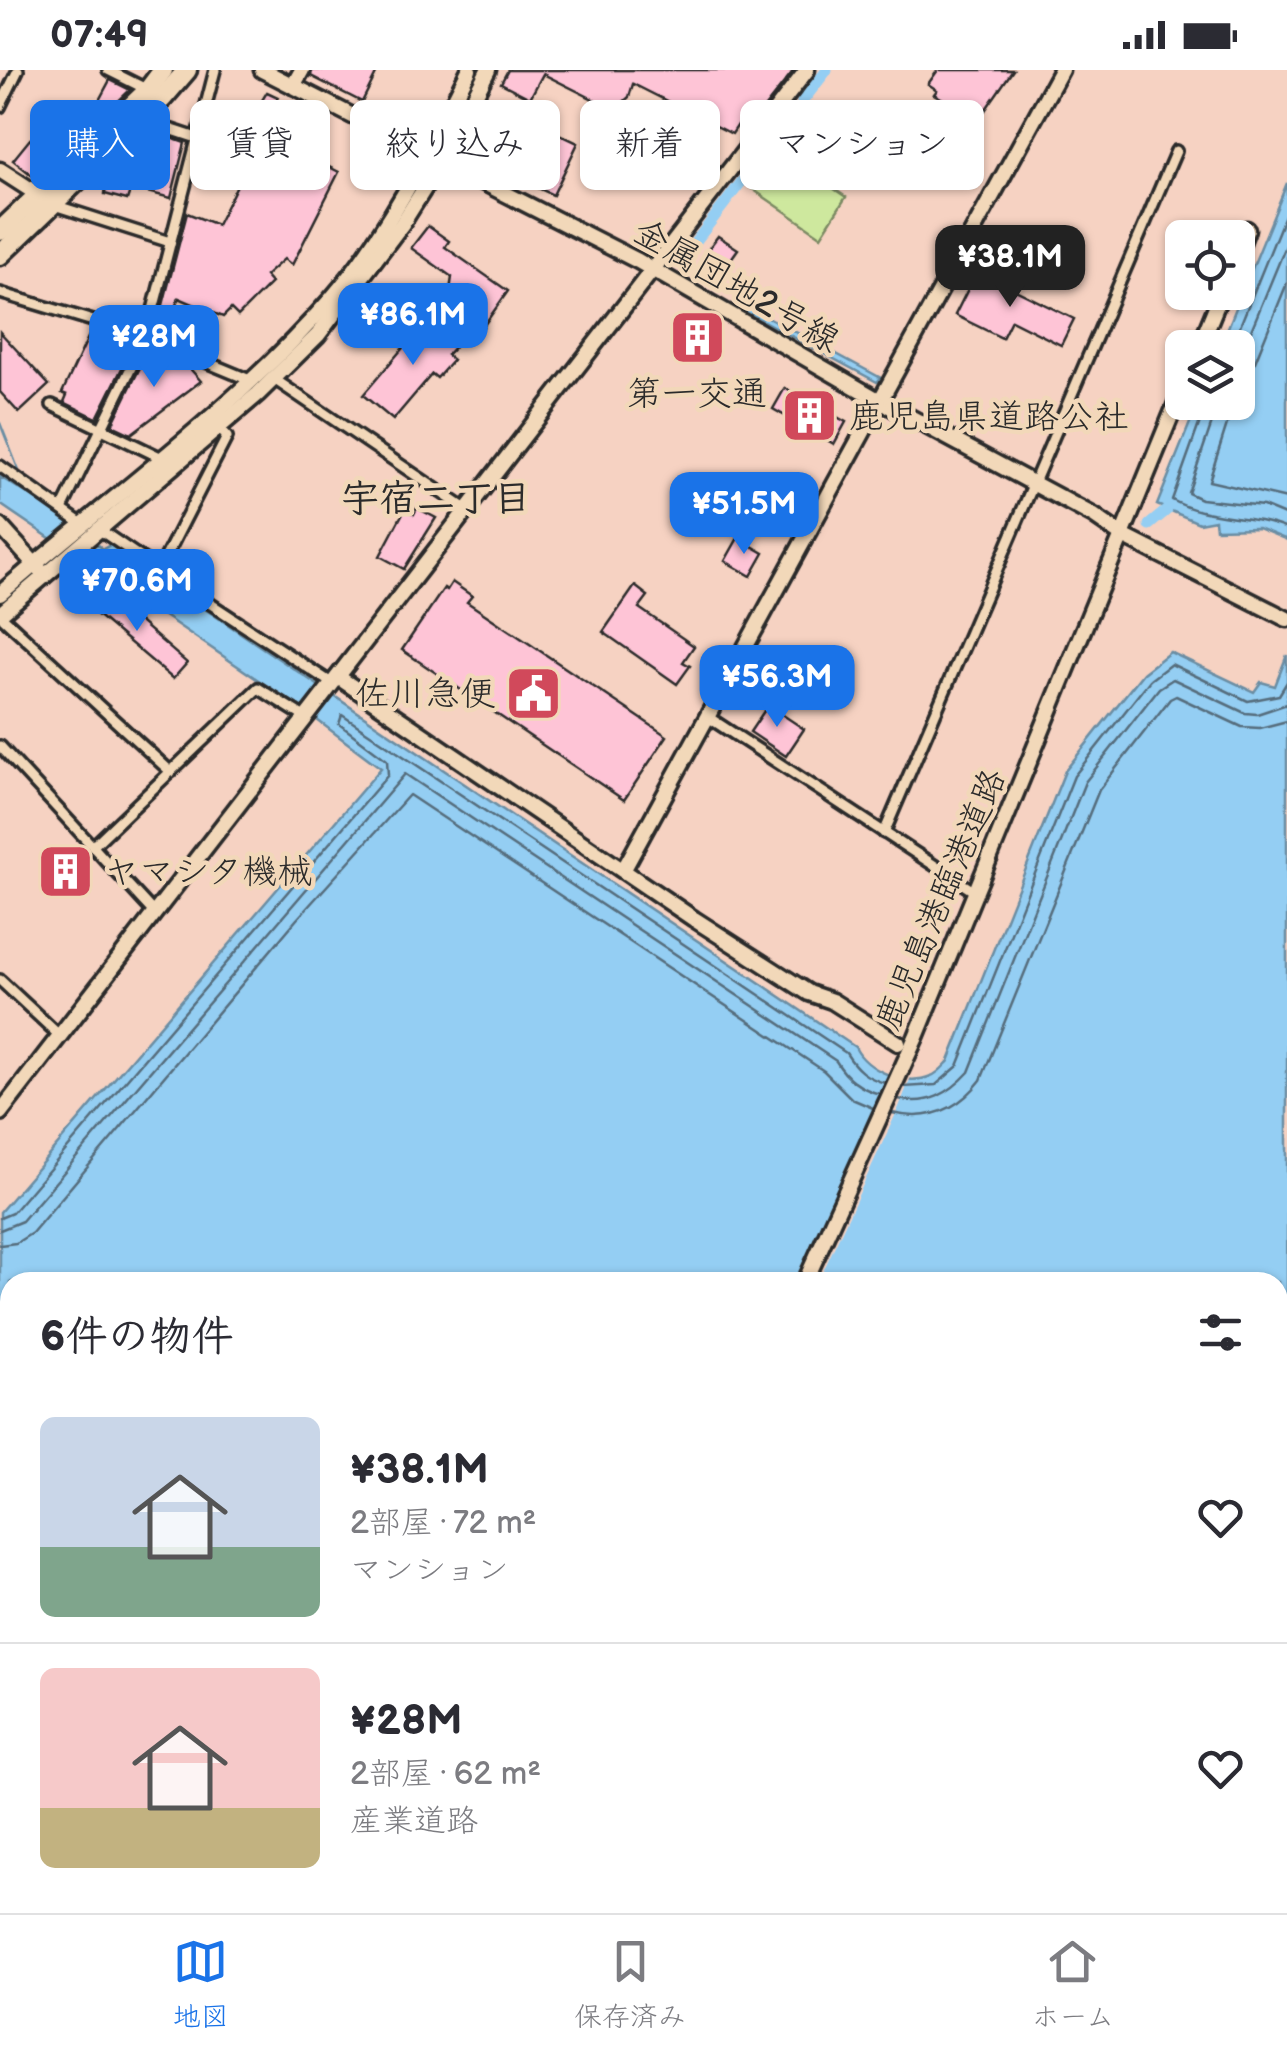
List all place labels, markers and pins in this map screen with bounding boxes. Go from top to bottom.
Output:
pin: ¥38.1M [929,225,1091,310]
pin: ¥86.1M [332,283,494,368]
pin: ¥28M [95,305,213,390]
building icon: 第一交通 [667,307,727,367]
place label: 第一交通 [627,373,767,416]
building icon: 鹿児島県道路公社 [780,386,840,446]
place label: 鹿児島県道路公社 [849,396,1129,439]
pin: ¥51.5M [663,472,825,557]
pin: ¥70.6M [56,549,218,634]
pin: ¥56.3M [696,645,858,730]
public building icon: 佐川急便 [504,663,564,723]
place label: 佐川急便 [355,673,495,716]
building icon: ヤマシタ機械 [35,841,95,901]
place label: ヤマシタ機械 [104,851,313,894]

